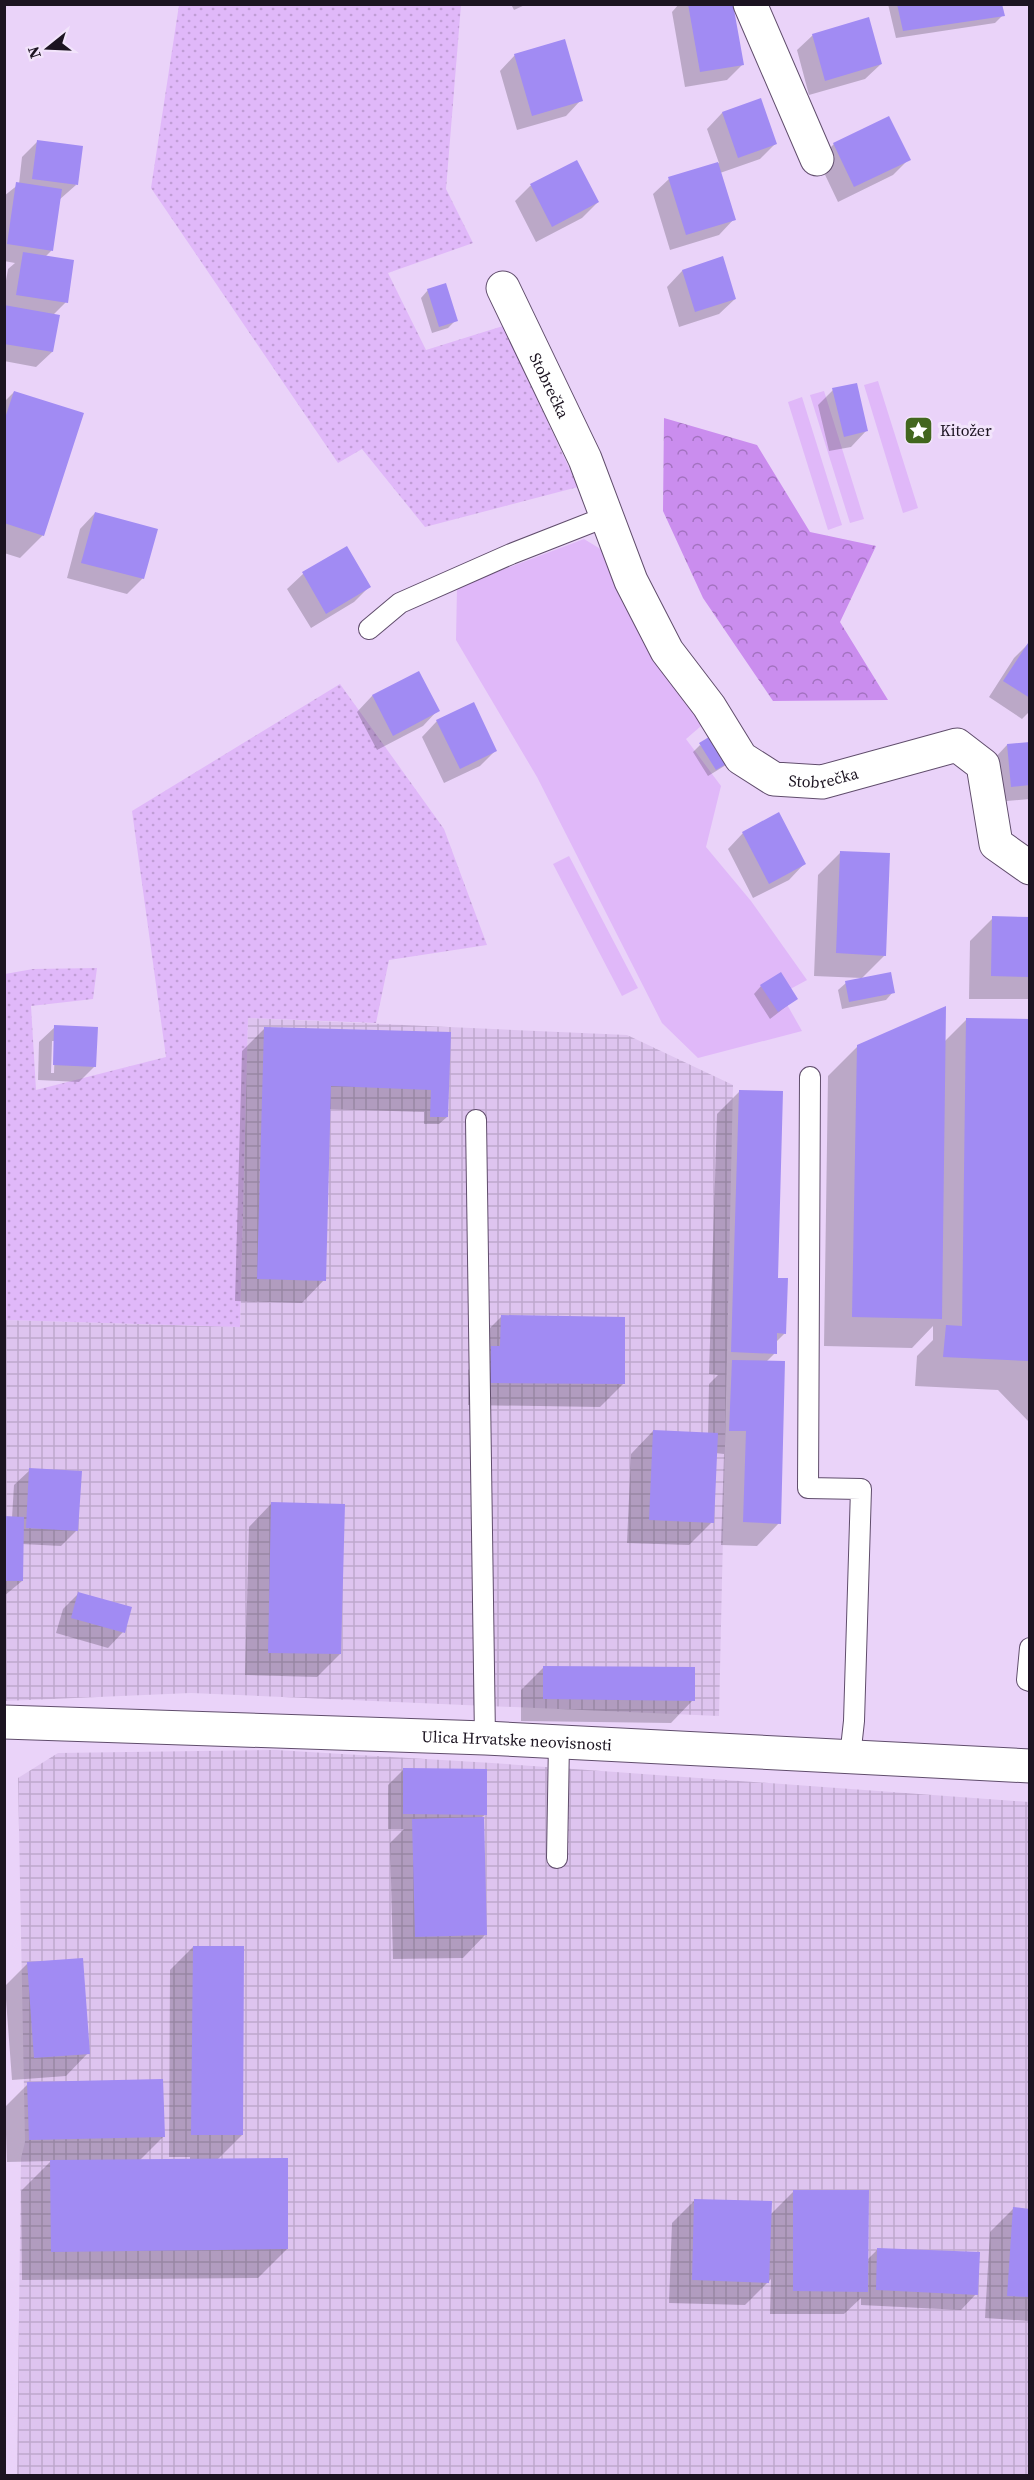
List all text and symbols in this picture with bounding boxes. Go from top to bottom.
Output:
north arrow [18,18,78,78]
text: N [21,43,46,62]
street label: Stobrečka [525,349,575,423]
place icon: Kitožer [903,414,935,446]
place label: Kitožer [940,419,992,441]
street label: Stobrečka [788,761,861,793]
street label: Ulica Hrvatske neovisnosti [421,1725,613,1756]

